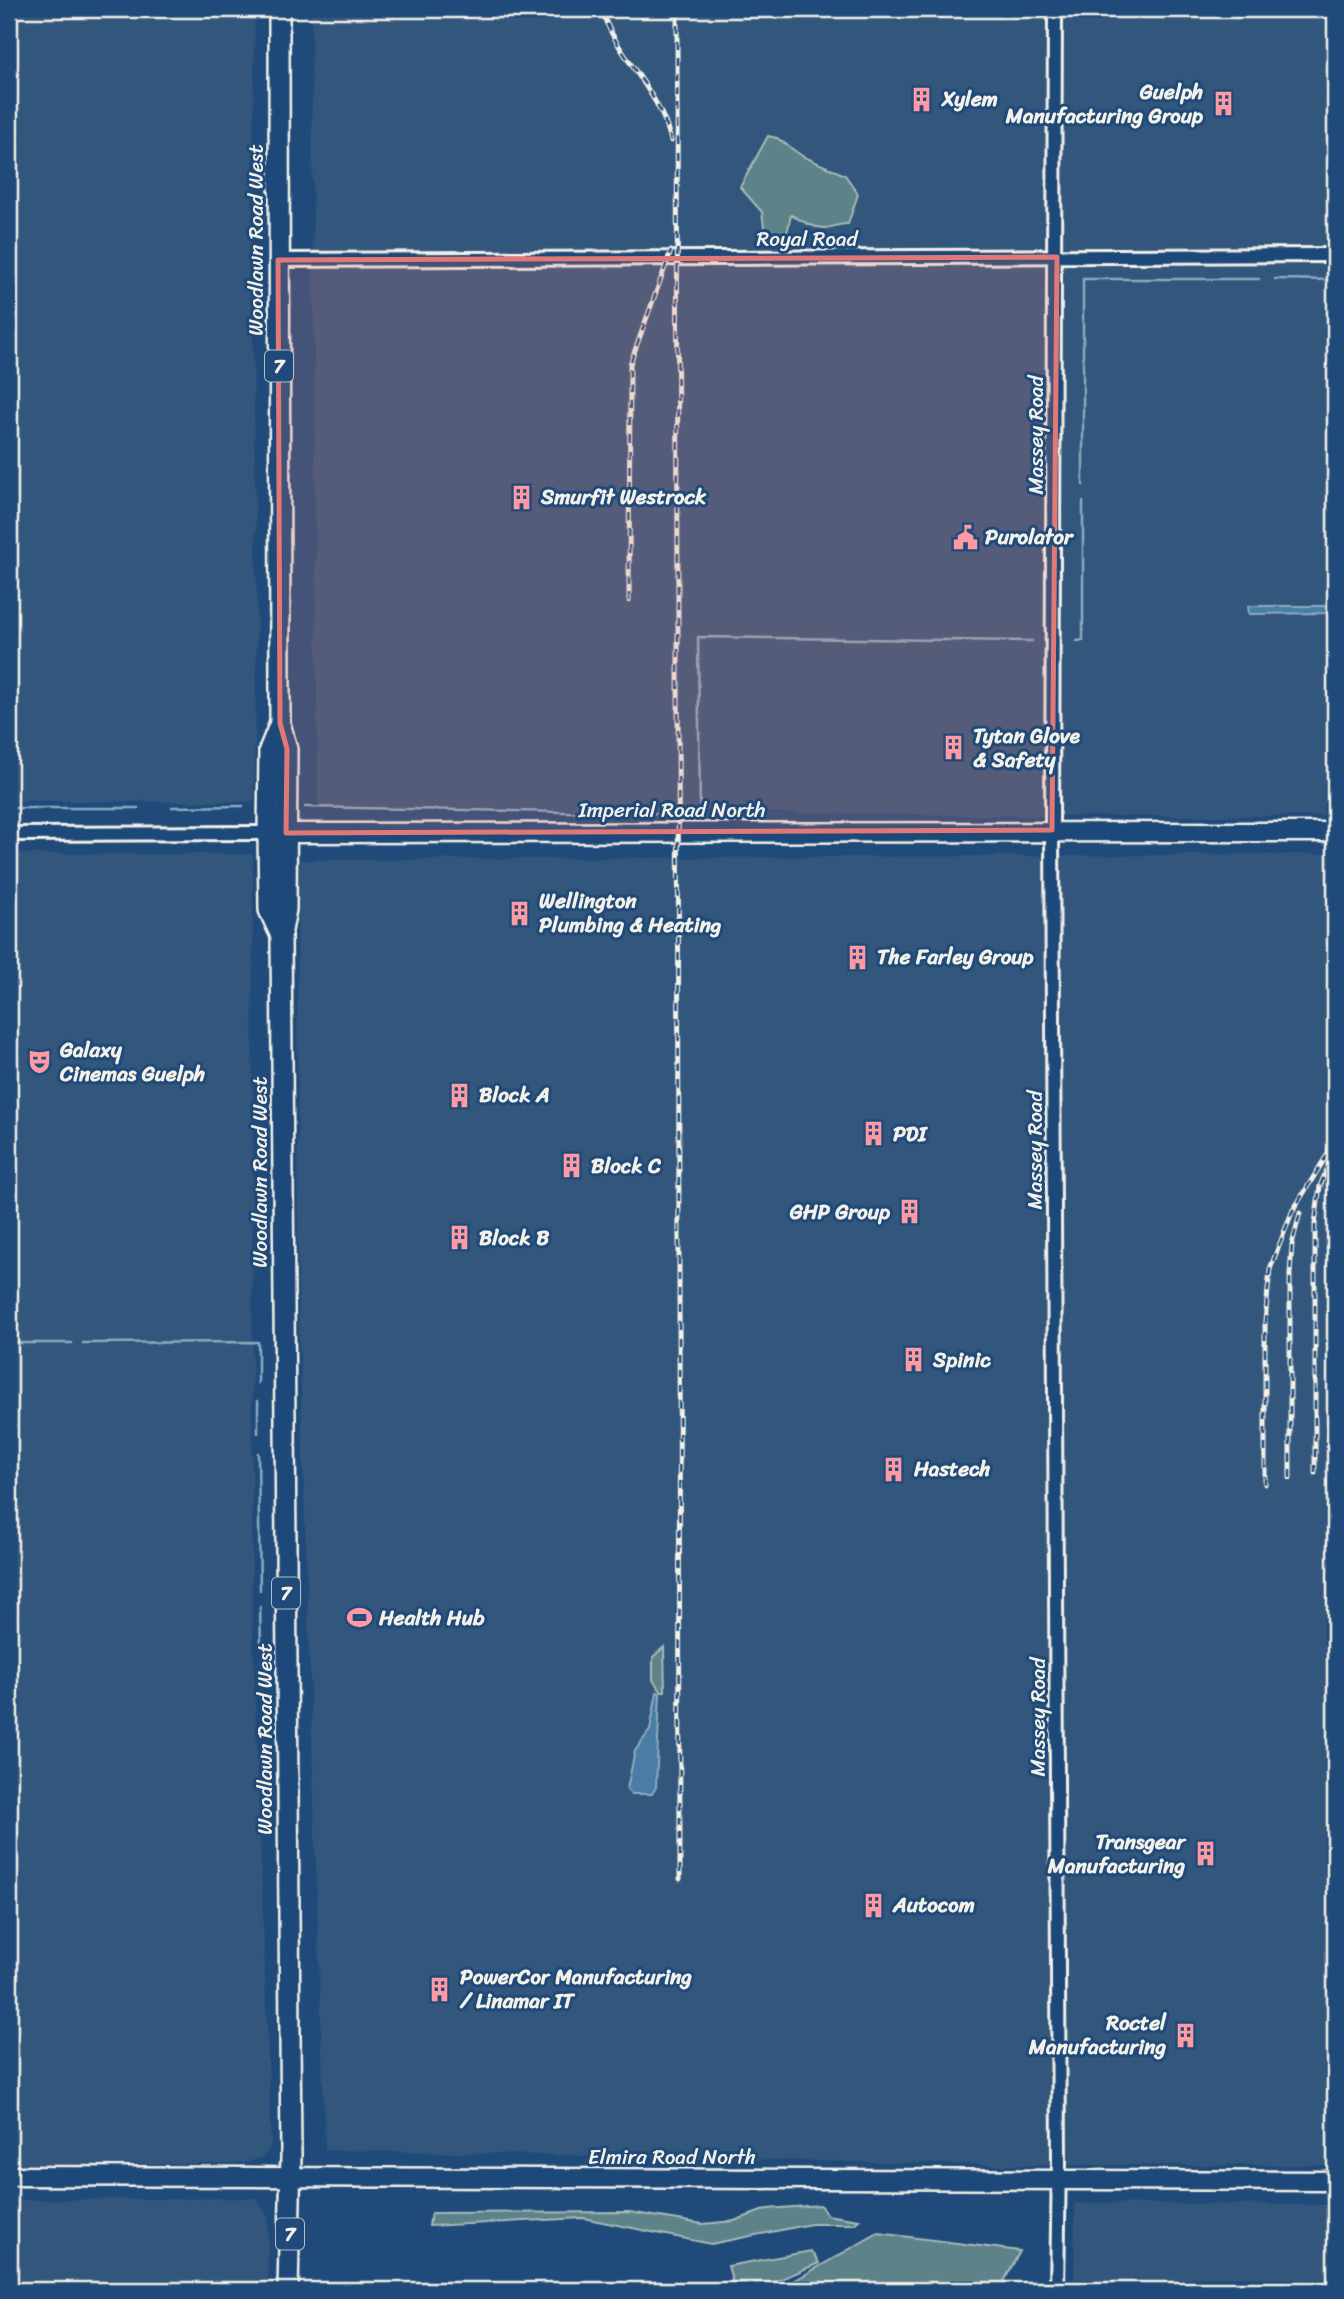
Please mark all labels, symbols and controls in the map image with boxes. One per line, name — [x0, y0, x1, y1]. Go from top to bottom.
place label: Guelph Manufacturing Group — [1005, 73, 1203, 135]
place label: Xylem — [940, 80, 998, 118]
building icon: Xylem — [908, 85, 936, 113]
building icon: Guelph Manufacturing Group — [1209, 90, 1237, 118]
street label: Woodlawn Road West — [237, 144, 275, 336]
street label: Royal Road — [756, 220, 859, 258]
road number: 7 — [265, 350, 293, 382]
street label: Massey Road — [1017, 374, 1055, 494]
place label: Smurfit Westrock — [540, 478, 707, 516]
building icon: Smurfit Westrock — [507, 483, 535, 511]
place label: Purolator — [985, 518, 1075, 556]
public building icon: Purolator — [951, 523, 979, 551]
place label: Tytan Glove & Safety — [973, 717, 1081, 779]
building icon: Tytan Glove & Safety — [939, 734, 967, 762]
street label: Imperial Road North — [577, 791, 766, 829]
place label: Wellington Plumbing & Heating — [539, 882, 722, 944]
building icon: Wellington Plumbing & Heating — [505, 899, 533, 927]
place label: The Farley Group — [877, 938, 1034, 976]
building icon: The Farley Group — [843, 943, 871, 971]
place label: Galaxy Cinemas Guelph — [59, 1031, 205, 1093]
theatre icon: Galaxy Cinemas Guelph — [26, 1048, 54, 1076]
street label: Woodlawn Road West — [241, 1076, 279, 1268]
place label: Block A — [479, 1076, 550, 1114]
building icon: Block A — [445, 1081, 473, 1109]
street label: Massey Road — [1016, 1089, 1054, 1209]
place label: PDI — [893, 1115, 928, 1153]
building icon: PDI — [859, 1120, 887, 1148]
place label: Block C — [591, 1147, 662, 1185]
building icon: Block C — [557, 1152, 585, 1180]
place label: GHP Group — [789, 1193, 891, 1231]
building icon: GHP Group — [896, 1198, 924, 1226]
place label: Block B — [479, 1219, 550, 1257]
building icon: Block B — [445, 1224, 473, 1252]
place label: Spinic — [932, 1341, 991, 1379]
building icon: Spinic — [899, 1346, 927, 1374]
place label: Hastech — [913, 1450, 991, 1488]
building icon: Hastech — [880, 1455, 908, 1483]
road number: 7 — [272, 1578, 300, 1609]
place label: Health Hub — [378, 1599, 485, 1637]
sports icon: Health Hub — [345, 1604, 373, 1632]
street label: Woodlawn Road West — [246, 1643, 284, 1835]
street label: Massey Road — [1019, 1656, 1057, 1776]
place label: Transgear Manufacturing — [1047, 1823, 1187, 1885]
building icon: Transgear Manufacturing — [1191, 1840, 1219, 1868]
place label: Autocom — [892, 1886, 975, 1924]
building icon: Autocom — [859, 1891, 887, 1919]
place label: PowerCor Manufacturing / Linamar IT — [459, 1958, 692, 2020]
building icon: PowerCor Manufacturing / Linamar IT — [426, 1975, 454, 2003]
place label: Roctel Manufacturing — [1028, 2004, 1167, 2066]
building icon: Roctel Manufacturing — [1172, 2021, 1200, 2049]
street label: Elmira Road North — [588, 2138, 756, 2176]
road number: 7 — [276, 2218, 304, 2250]

